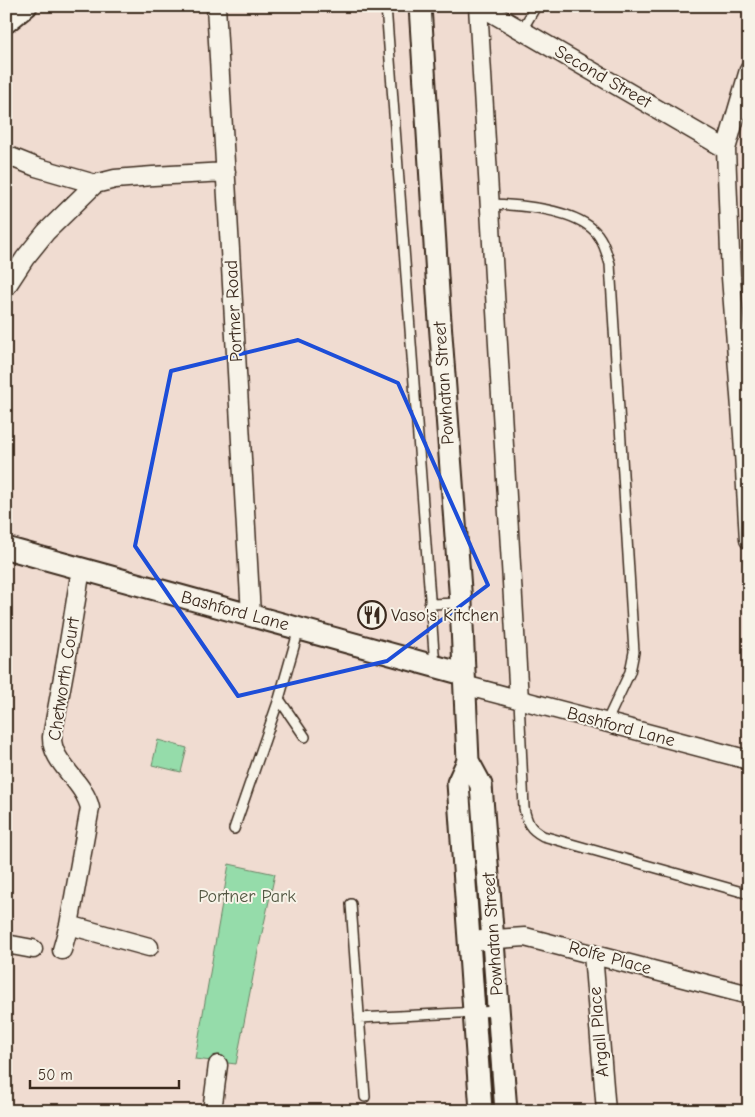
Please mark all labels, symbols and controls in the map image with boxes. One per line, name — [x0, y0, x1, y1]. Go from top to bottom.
street label: Second Street — [551, 41, 656, 113]
street label: Portner Road — [221, 259, 247, 363]
street label: Powhatan Street — [429, 320, 459, 445]
street label: Bashford Lane — [179, 587, 291, 635]
restaurant icon: Vaso's Kitchen — [357, 600, 387, 630]
place label: Vaso's Kitchen — [391, 605, 499, 626]
street label: Chetworth Court — [44, 615, 84, 742]
street label: Bashford Lane — [565, 703, 677, 751]
street label: Powhatan Street — [478, 871, 508, 996]
park label: Portner Park — [198, 886, 296, 907]
street label: Rolfe Place — [566, 937, 654, 979]
street label: Argall Place — [585, 986, 613, 1078]
scale bar — [30, 1057, 179, 1089]
text: 50 m — [38, 1066, 73, 1084]

